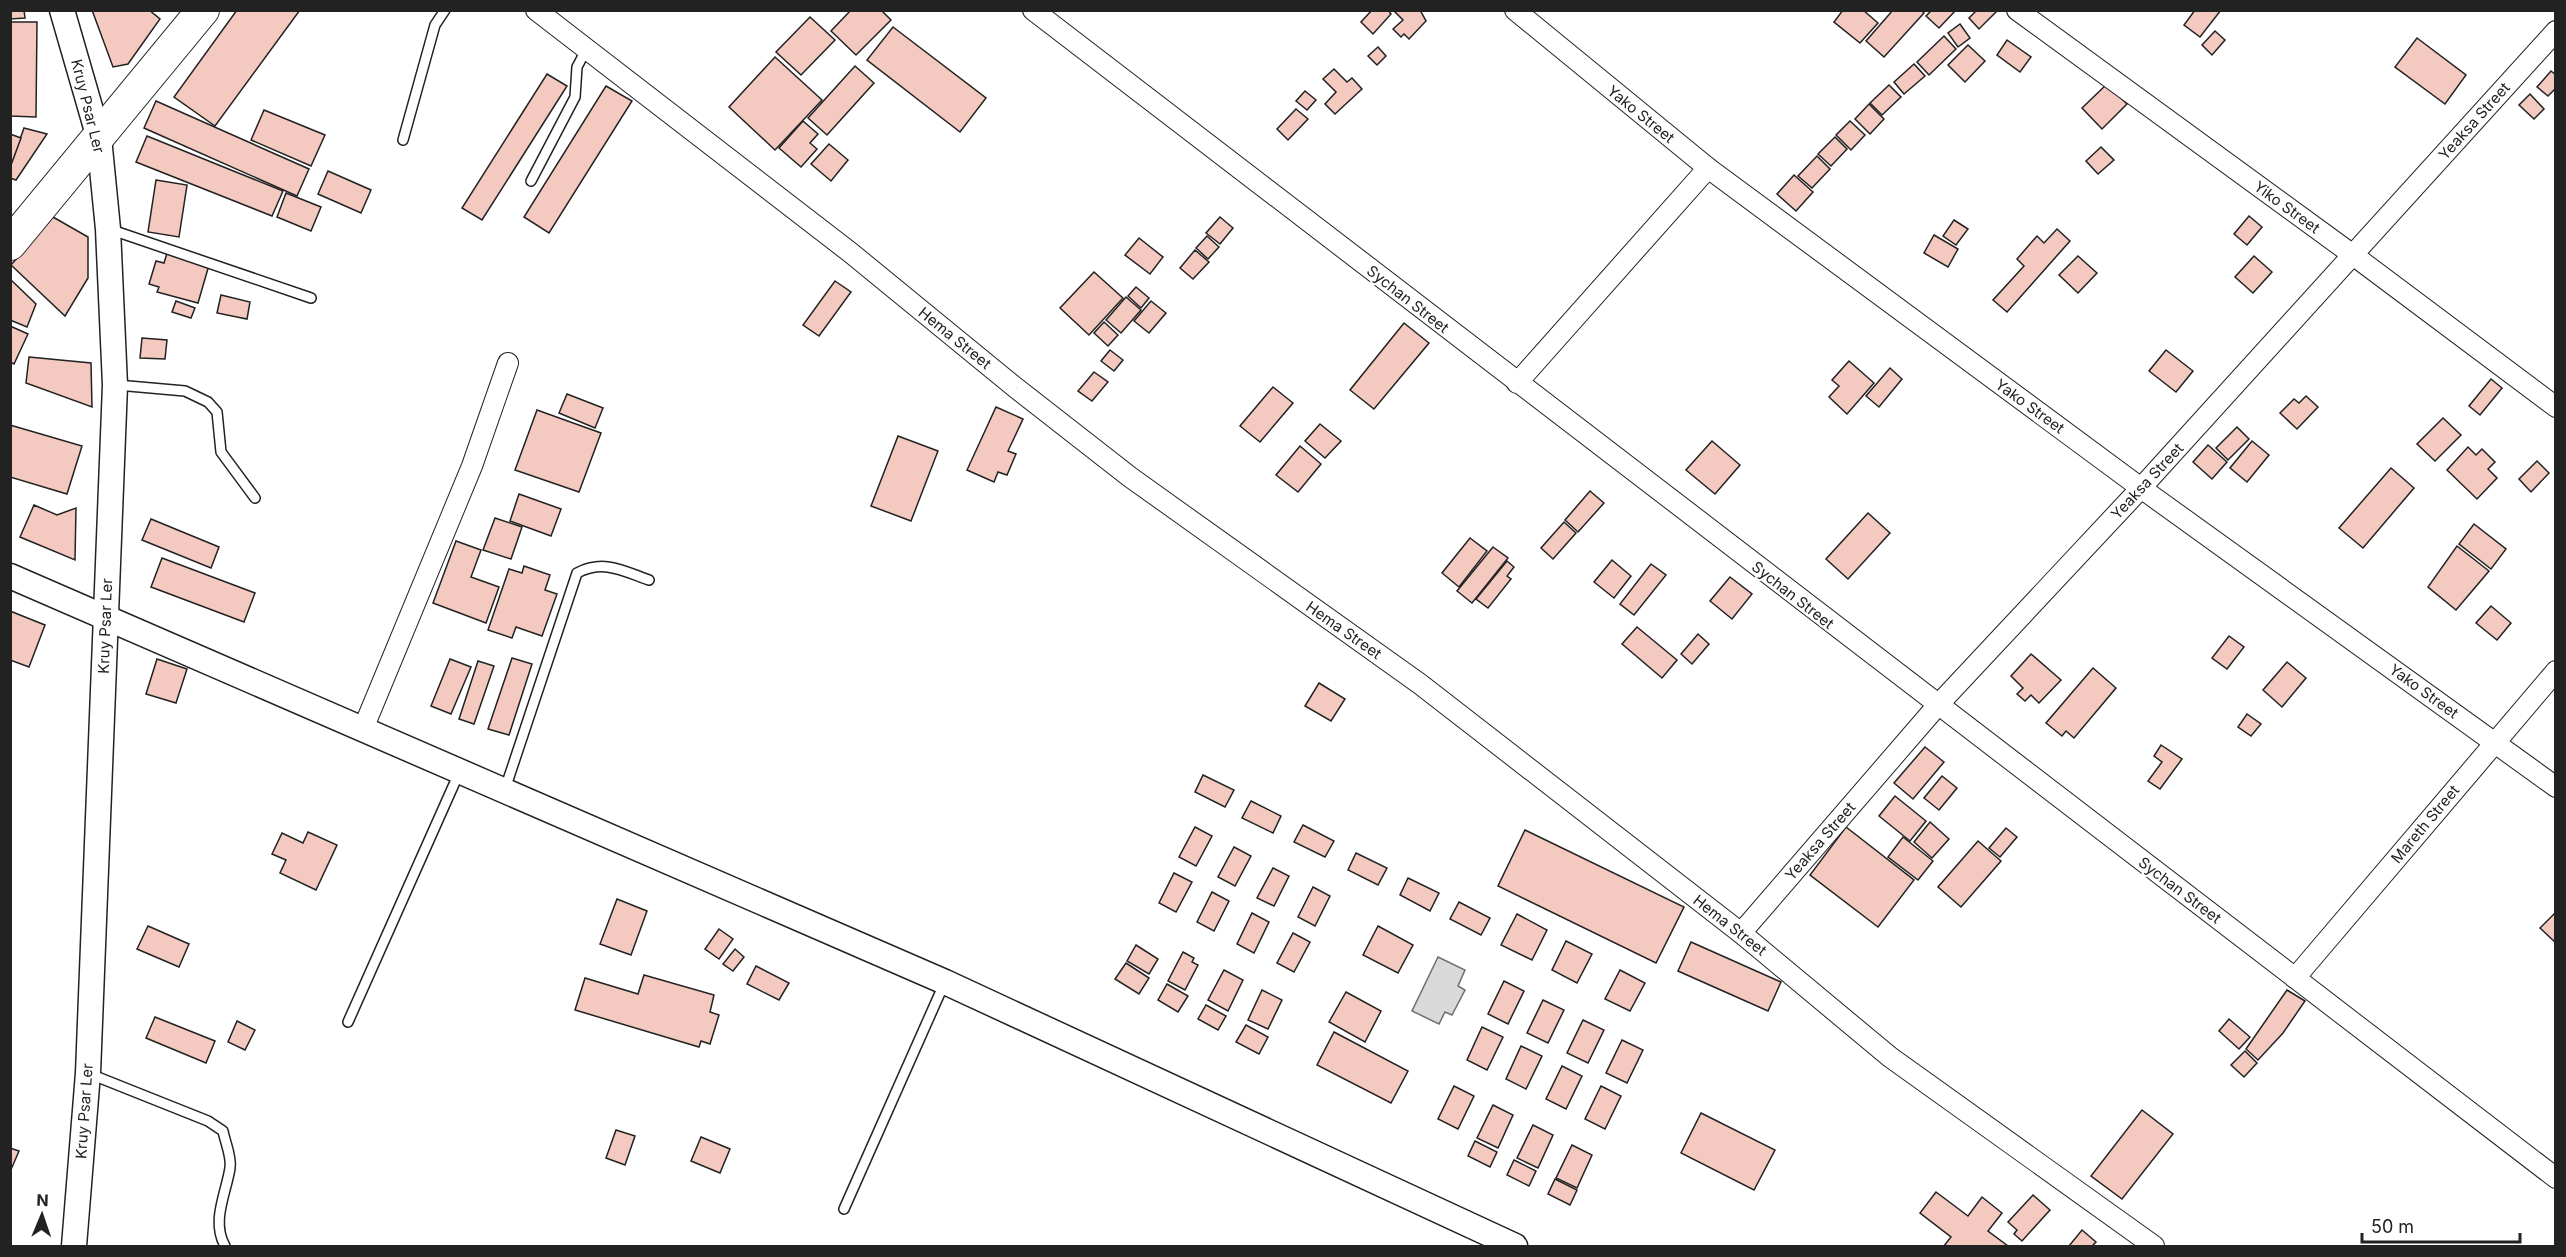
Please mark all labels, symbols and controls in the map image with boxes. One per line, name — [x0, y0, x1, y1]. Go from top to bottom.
street label: Kruy Psar Ler — [67, 57, 109, 155]
street label: Yeaksa Street — [2434, 78, 2514, 164]
street label: Yako Street — [1604, 81, 1679, 147]
street label: Yiko Street — [2250, 177, 2324, 237]
street label: Sychan Street — [1363, 261, 1453, 337]
street label: Hema Street — [915, 303, 995, 373]
street label: Yako Street — [1992, 375, 2068, 438]
street label: Yeaksa Street — [2107, 439, 2187, 523]
street label: Sychan Street — [1748, 557, 1838, 633]
street label: Kruy Psar Ler — [94, 577, 116, 674]
street label: Hema Street — [1303, 597, 1386, 663]
street label: Yako Street — [2386, 660, 2462, 723]
street label: Mareth Street — [2387, 781, 2463, 867]
street label: Yeaksa Street — [1781, 798, 1859, 884]
street label: Sychan Street — [2135, 853, 2225, 927]
street label: Hema Street — [1689, 890, 1771, 960]
street label: Kruy Psar Ler — [71, 1062, 97, 1159]
north arrow — [12, 1185, 72, 1245]
text: N — [36, 1190, 49, 1210]
scale bar — [2362, 1206, 2520, 1244]
text: 50 m — [2371, 1216, 2414, 1237]

